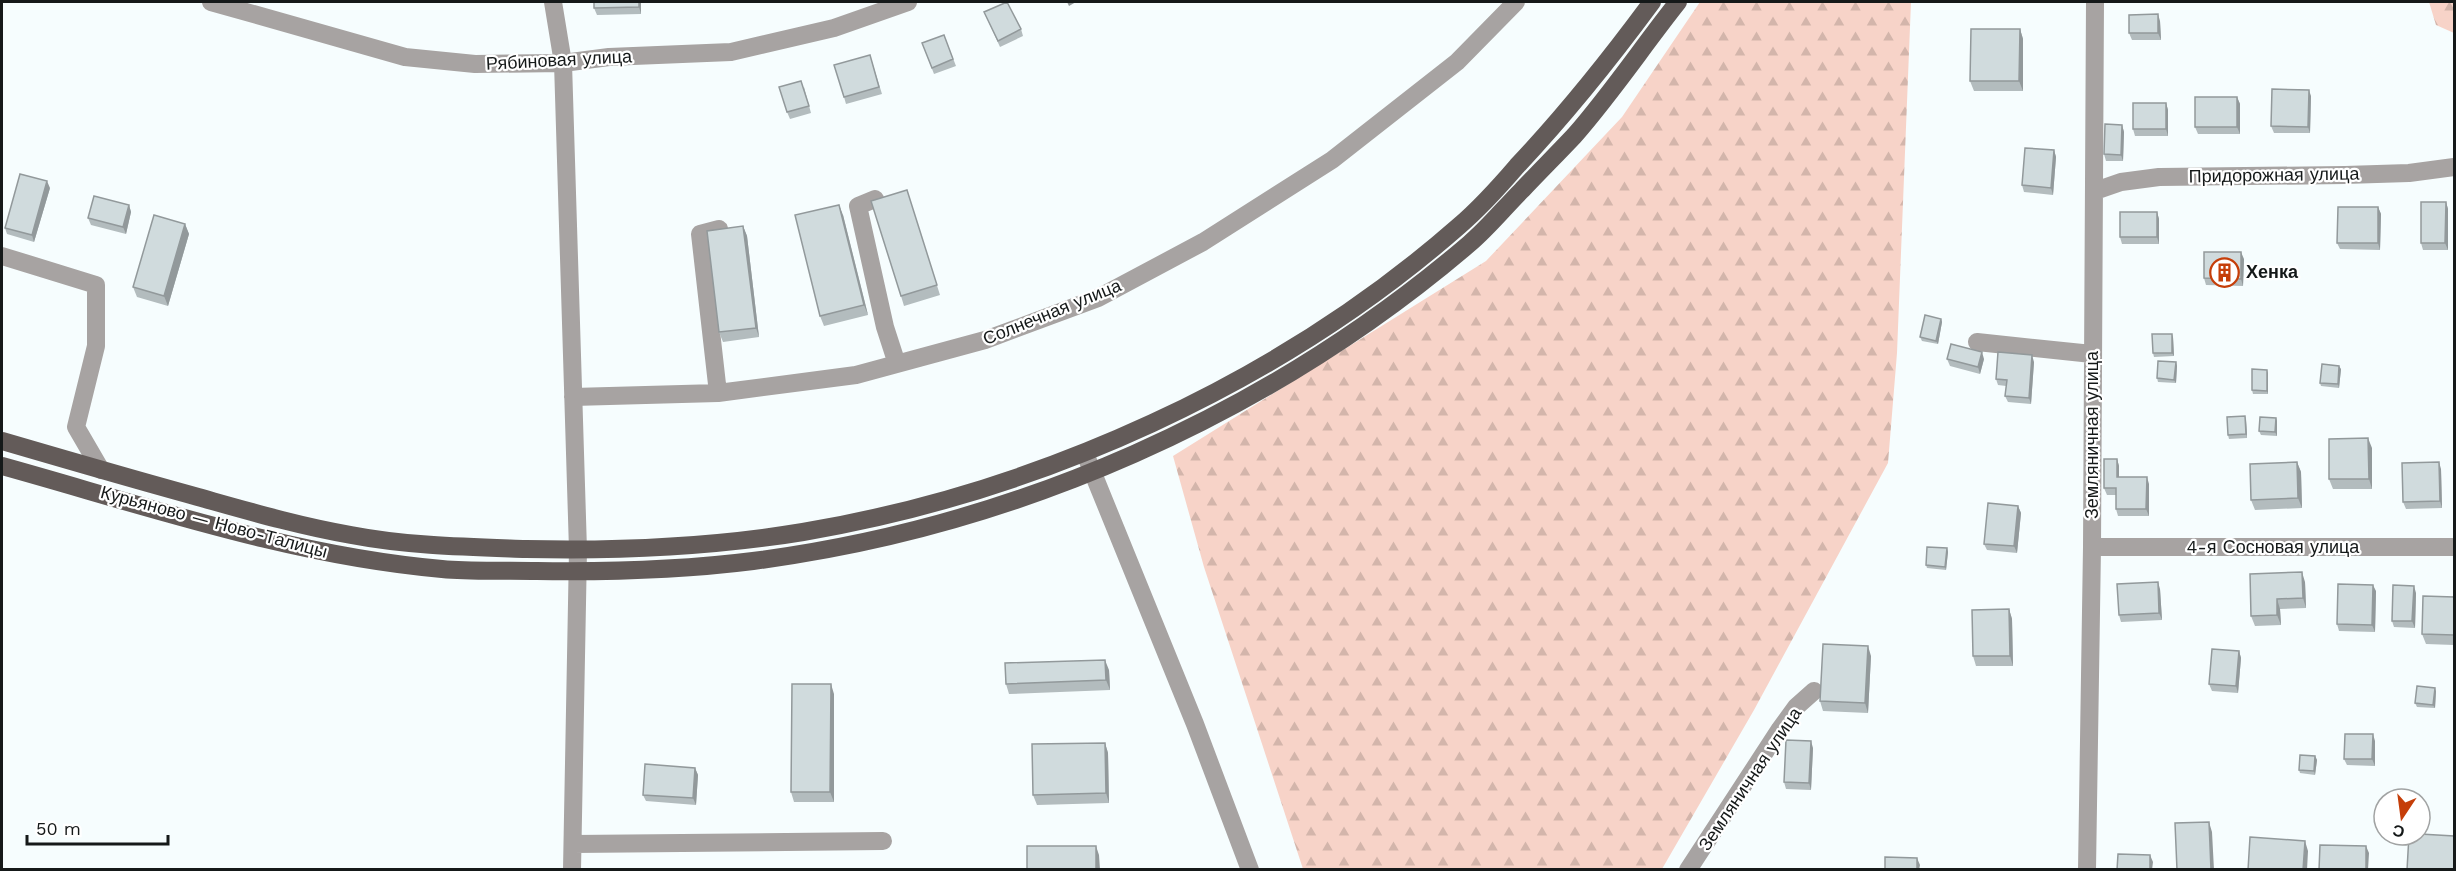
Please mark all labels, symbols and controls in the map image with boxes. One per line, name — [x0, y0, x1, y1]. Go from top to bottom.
street label: Рябиновая улица — [485, 45, 634, 74]
street label: Придорожная улица — [2188, 162, 2360, 186]
building icon: Хенка — [2209, 256, 2241, 288]
place label: Хенка — [2246, 261, 2299, 282]
street label: Солнечная улица — [980, 274, 1125, 349]
street label: Земляничная улица — [2081, 350, 2102, 519]
street label: Курьяново — Ново-Талицы — [98, 481, 330, 562]
street label: 4-я Сосновая улица — [2187, 536, 2360, 557]
street label: Земляничная улица — [1694, 702, 1806, 854]
north arrow — [2372, 787, 2432, 847]
scale bar — [27, 808, 168, 846]
text: 50 m — [36, 818, 81, 839]
text: С — [2391, 820, 2407, 842]

